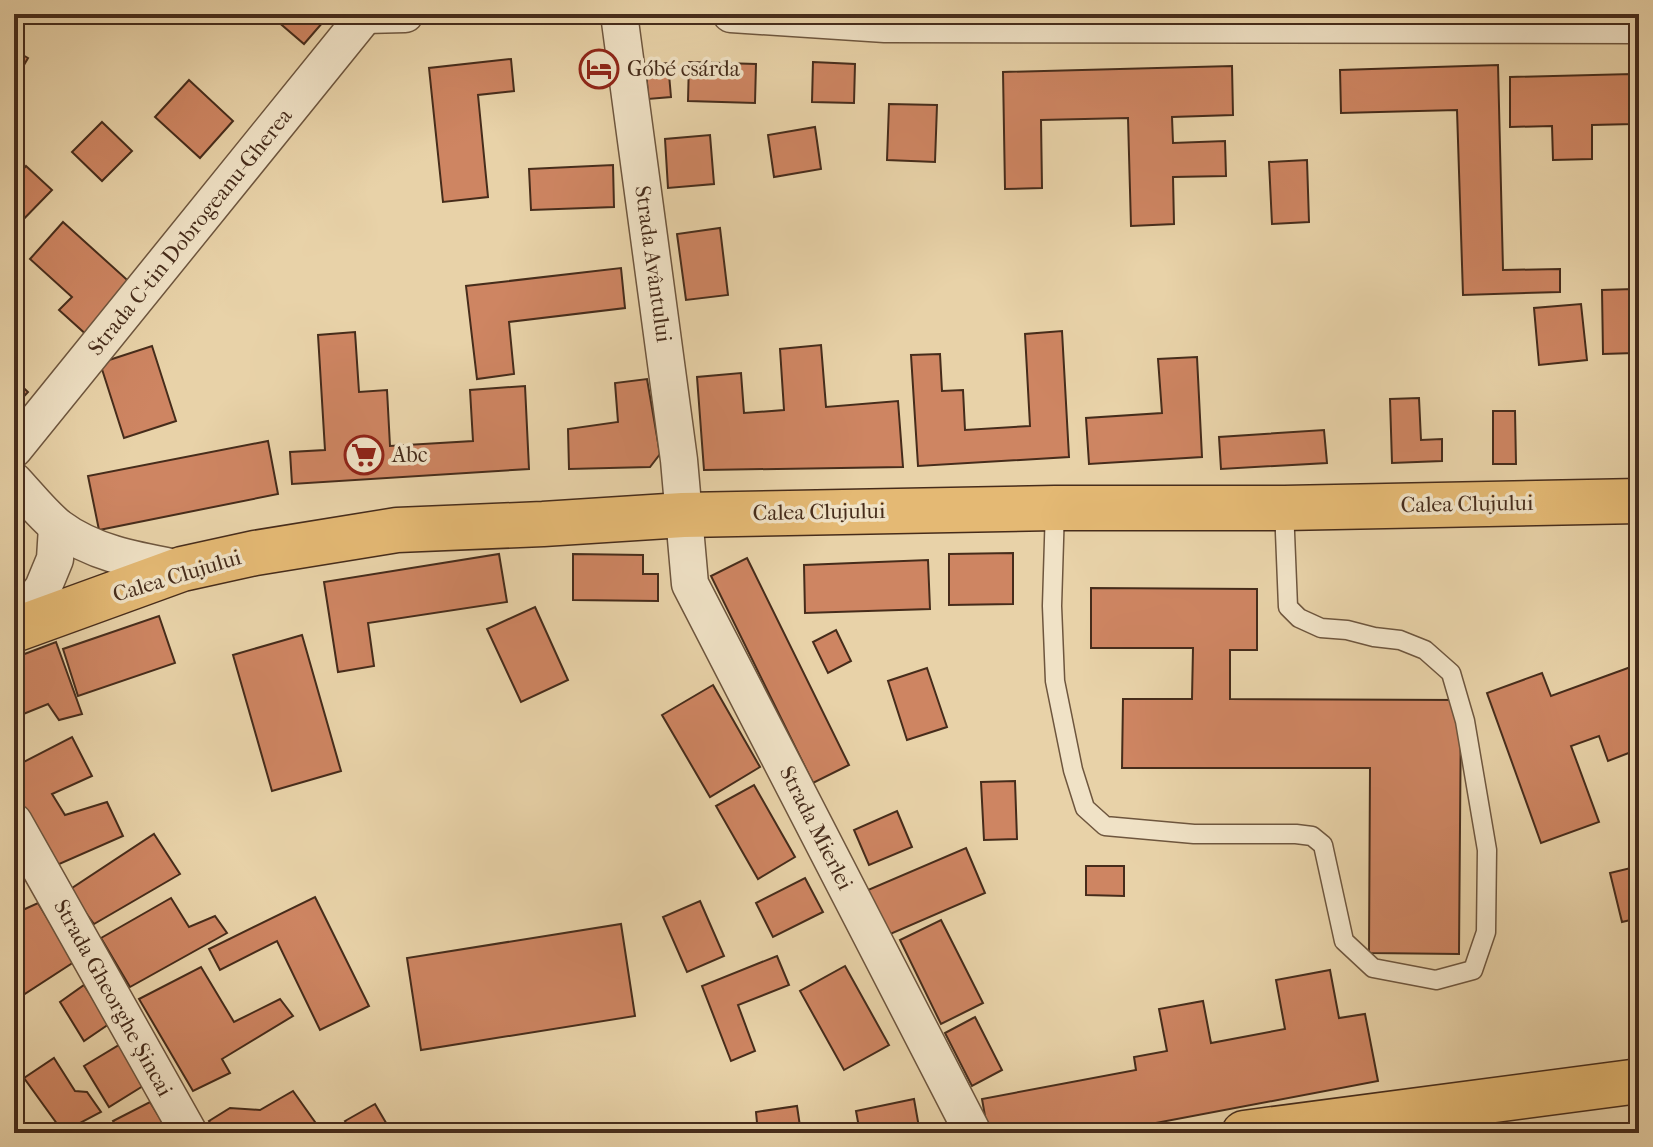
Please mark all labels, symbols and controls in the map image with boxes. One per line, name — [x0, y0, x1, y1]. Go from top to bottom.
hotel icon: Góbé csárda — [578, 48, 620, 90]
place label: Góbé csárda — [627, 56, 741, 82]
street label: Strada C-tin Dobrogeanu-Gherea — [82, 103, 298, 361]
street label: Strada Avântului — [629, 184, 677, 345]
supermarket icon: Abc — [343, 434, 385, 476]
place label: Abc — [391, 442, 428, 468]
street label: Calea Clujului — [1400, 490, 1534, 518]
street label: Calea Clujului — [752, 498, 886, 526]
street label: Calea Clujului — [110, 544, 245, 608]
street label: Strada Mierlei — [774, 762, 859, 895]
street label: Strada Gheorghe Șincai — [48, 895, 178, 1101]

